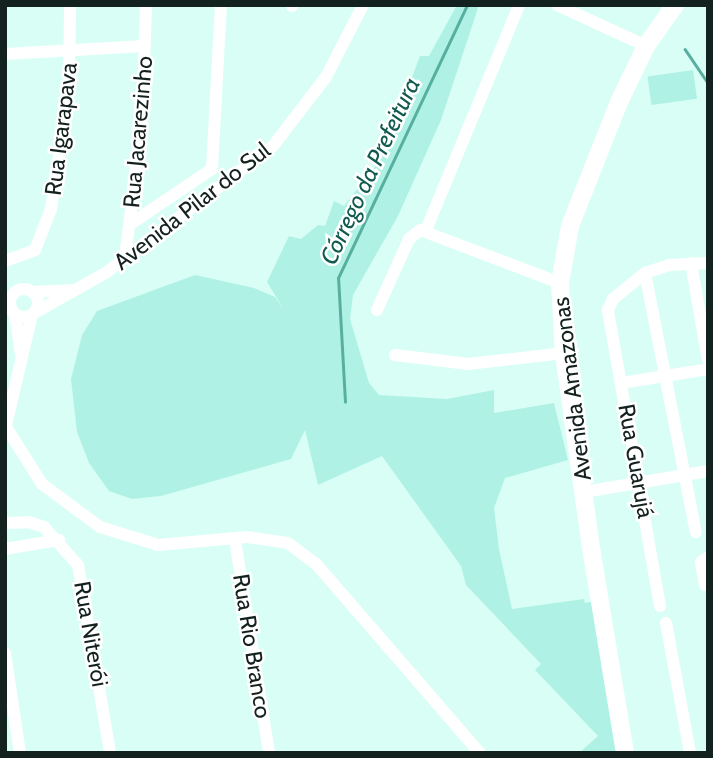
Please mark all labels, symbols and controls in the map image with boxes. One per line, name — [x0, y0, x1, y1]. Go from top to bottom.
street label: Rua Jacarezinho — [118, 55, 158, 209]
street label: Rua Igarapava — [39, 61, 83, 197]
water label: Córrego da Prefeitura — [314, 73, 426, 269]
street label: Avenida Pilar do Sul — [108, 136, 276, 276]
street label: Avenida Amazonas — [547, 296, 597, 482]
street label: Rua Guarujá — [612, 402, 660, 520]
street label: Rua Rio Branco — [227, 572, 277, 720]
street label: Rua Niterói — [68, 579, 114, 689]

